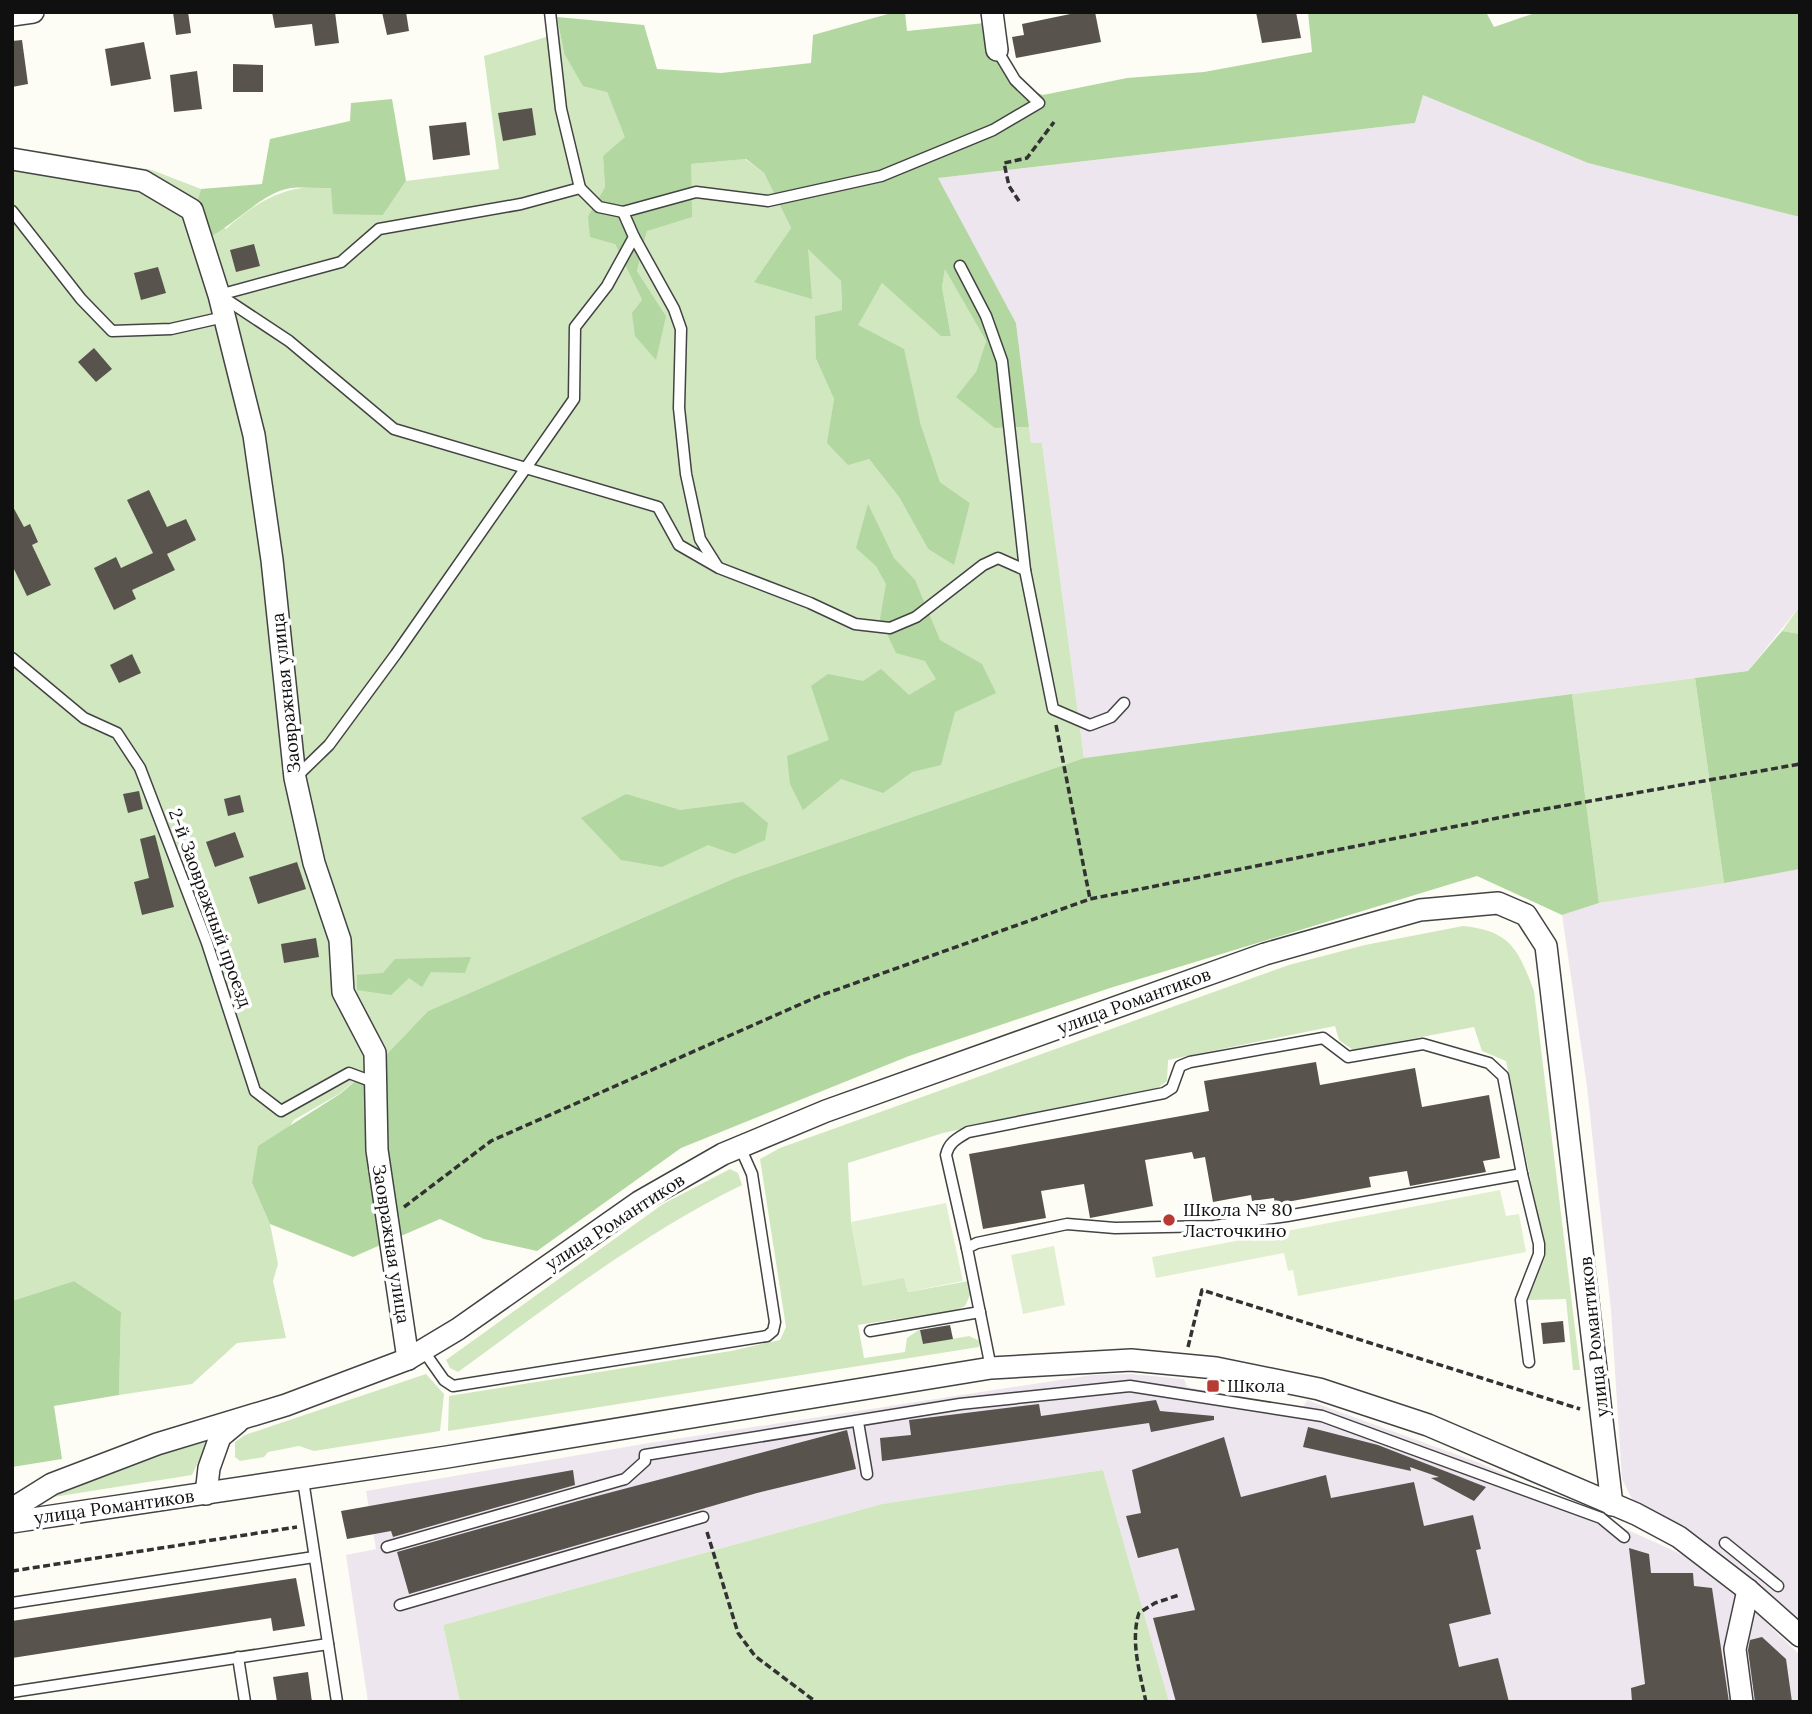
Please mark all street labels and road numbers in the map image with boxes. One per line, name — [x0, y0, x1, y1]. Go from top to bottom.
street label: Заовражная улица — [266, 612, 305, 774]
street label: 2-й Заовражный проезд — [164, 805, 257, 1011]
street label: улица Романтиков — [1054, 962, 1214, 1039]
street label: Заовражная улица — [368, 1163, 415, 1325]
street label: улица Романтиков — [541, 1168, 689, 1275]
street label: улица Романтиков — [1574, 1256, 1613, 1418]
street label: улица Романтиков — [32, 1484, 195, 1529]

